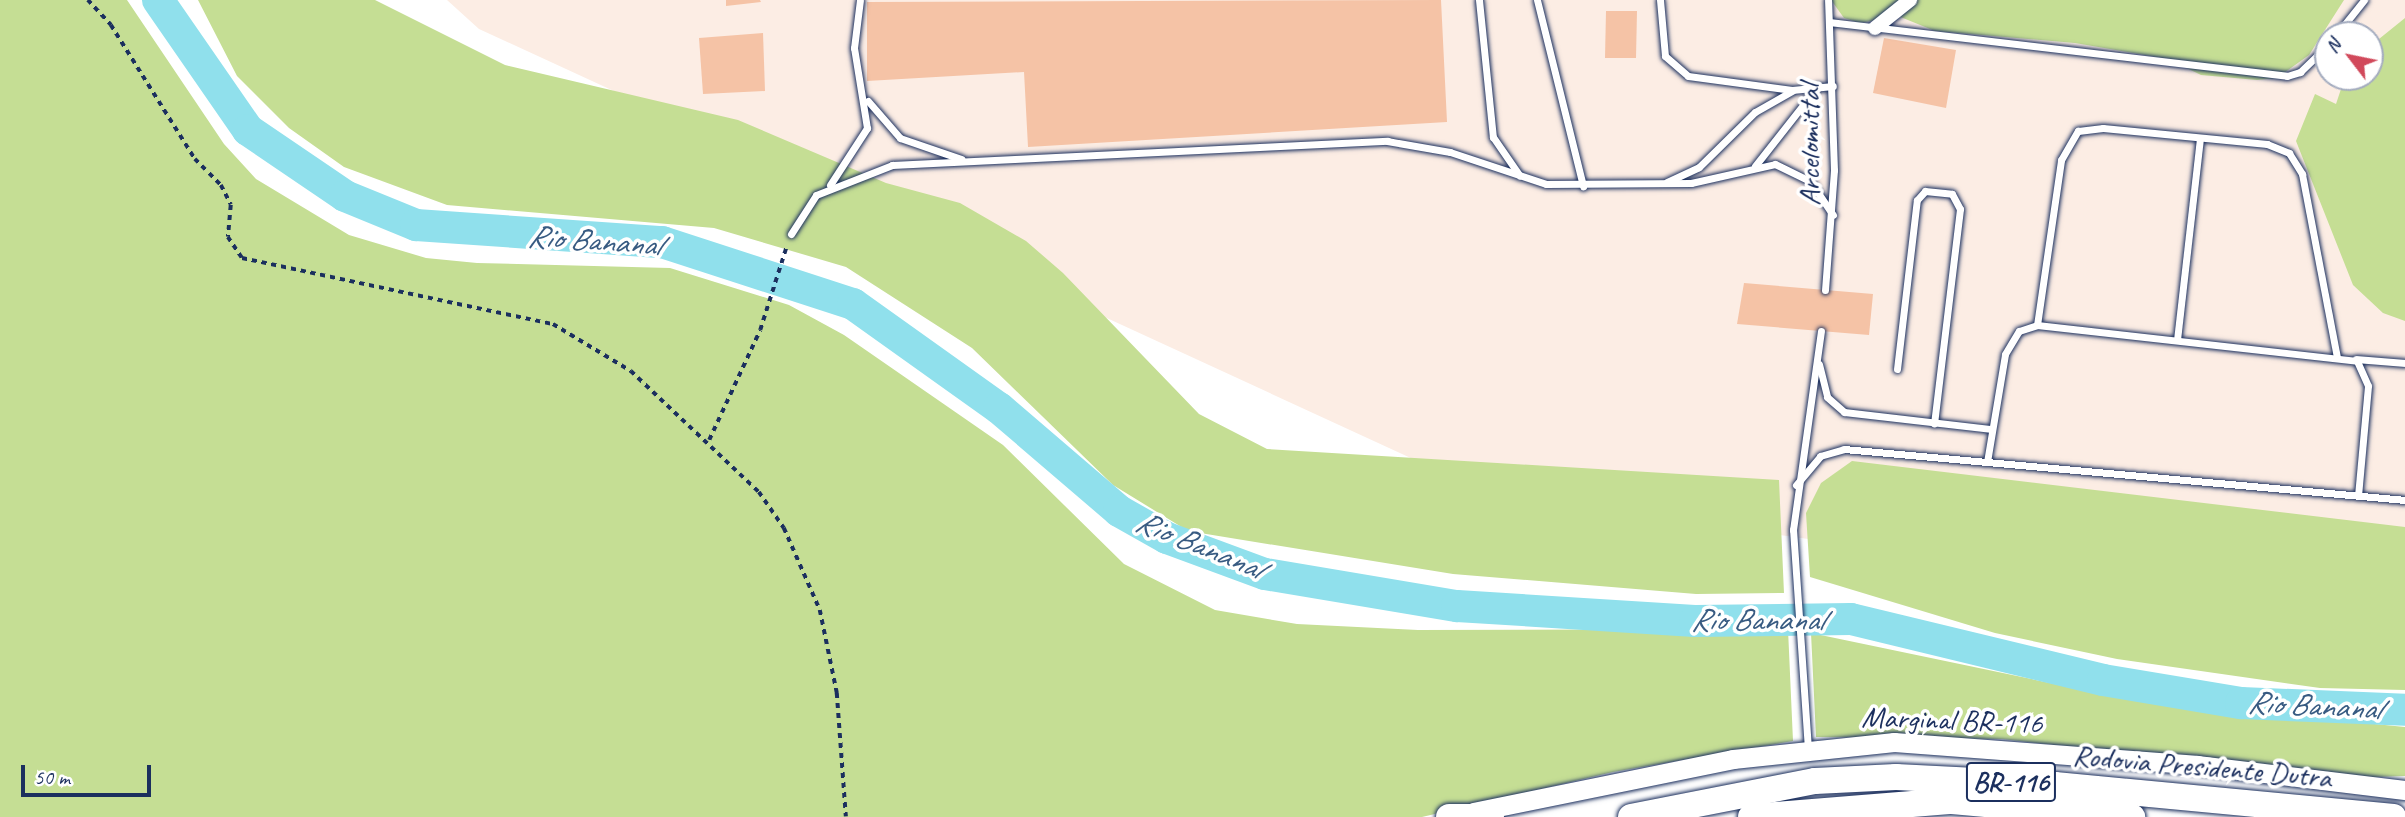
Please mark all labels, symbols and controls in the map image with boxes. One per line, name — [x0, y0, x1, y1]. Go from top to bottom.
north arrow — [2314, 21, 2384, 91]
text: N — [2320, 35, 2346, 57]
street label: Arcelomittal — [1791, 84, 1827, 206]
water label: Rio Bananal — [526, 217, 662, 265]
water label: Rio Bananal — [1130, 502, 1268, 588]
water label: Rio Bananal — [1691, 601, 1823, 639]
water label: Rio Bananal — [2247, 683, 2381, 729]
street label: Marginal BR-116 — [1861, 699, 2043, 741]
street label: Rodovia Presidente Dutra — [2072, 737, 2332, 795]
scale bar — [24, 750, 154, 794]
road number: BR-116 — [1966, 758, 2056, 806]
text: 50 m — [34, 764, 70, 790]

